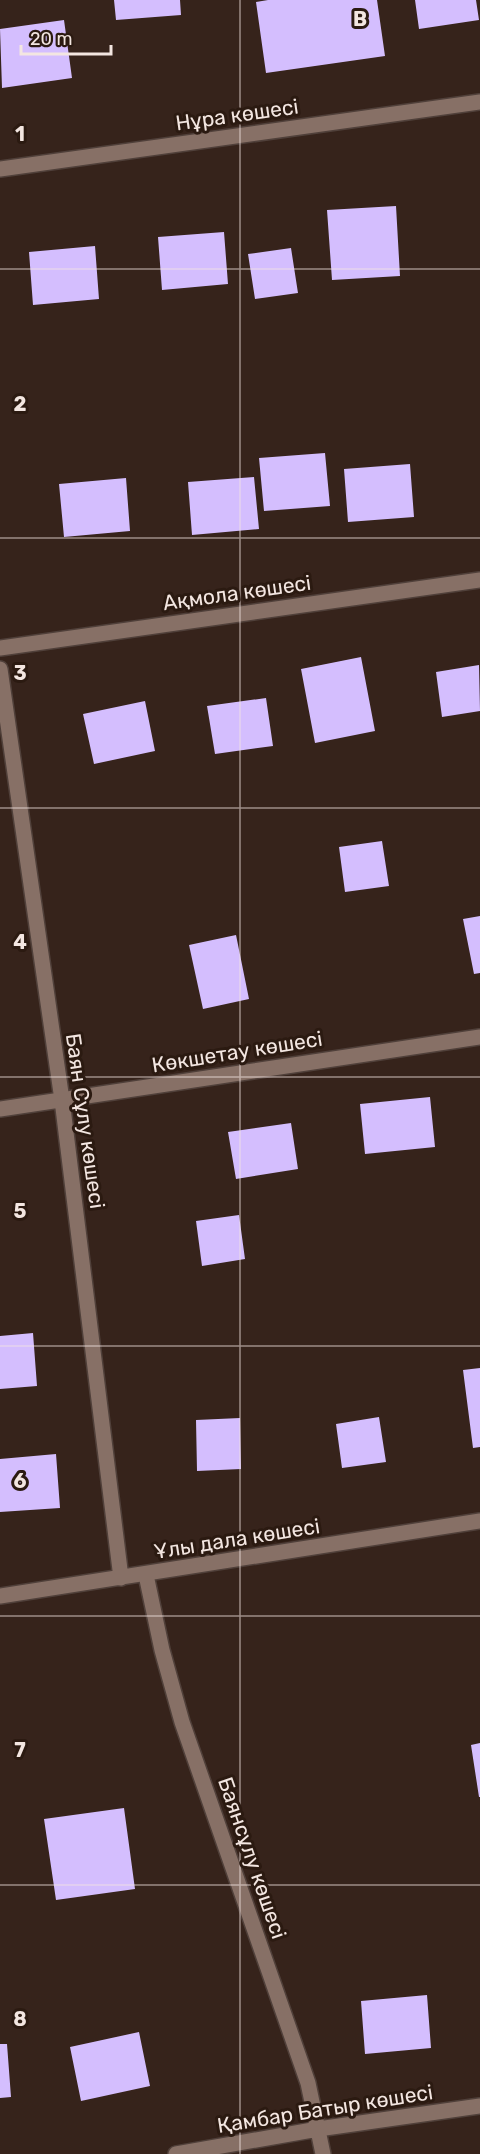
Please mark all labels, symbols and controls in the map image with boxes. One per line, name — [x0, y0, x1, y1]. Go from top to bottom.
text: B — [353, 7, 367, 31]
scale bar — [21, 18, 111, 56]
text: 20 m — [30, 28, 72, 50]
street label: Нұра көшесі — [174, 94, 300, 135]
text: 1 — [15, 122, 25, 146]
text: 2 — [14, 392, 27, 416]
street label: Ақмола көшесі — [161, 570, 313, 615]
text: 3 — [13, 661, 27, 685]
text: 4 — [13, 930, 27, 954]
street label: Көкшетау көшесі — [150, 1026, 324, 1077]
street label: Баян Сұлу көшесі — [61, 1032, 110, 1210]
text: 5 — [14, 1199, 27, 1223]
text: 6 — [13, 1469, 27, 1493]
street label: Ұлы дала көшесі — [152, 1513, 321, 1564]
text: 7 — [14, 1738, 26, 1762]
street label: Баянсұлу көшесі — [213, 1774, 292, 1942]
text: 8 — [13, 2007, 27, 2031]
street label: Қамбар Батыр көшесі — [215, 2079, 435, 2138]

